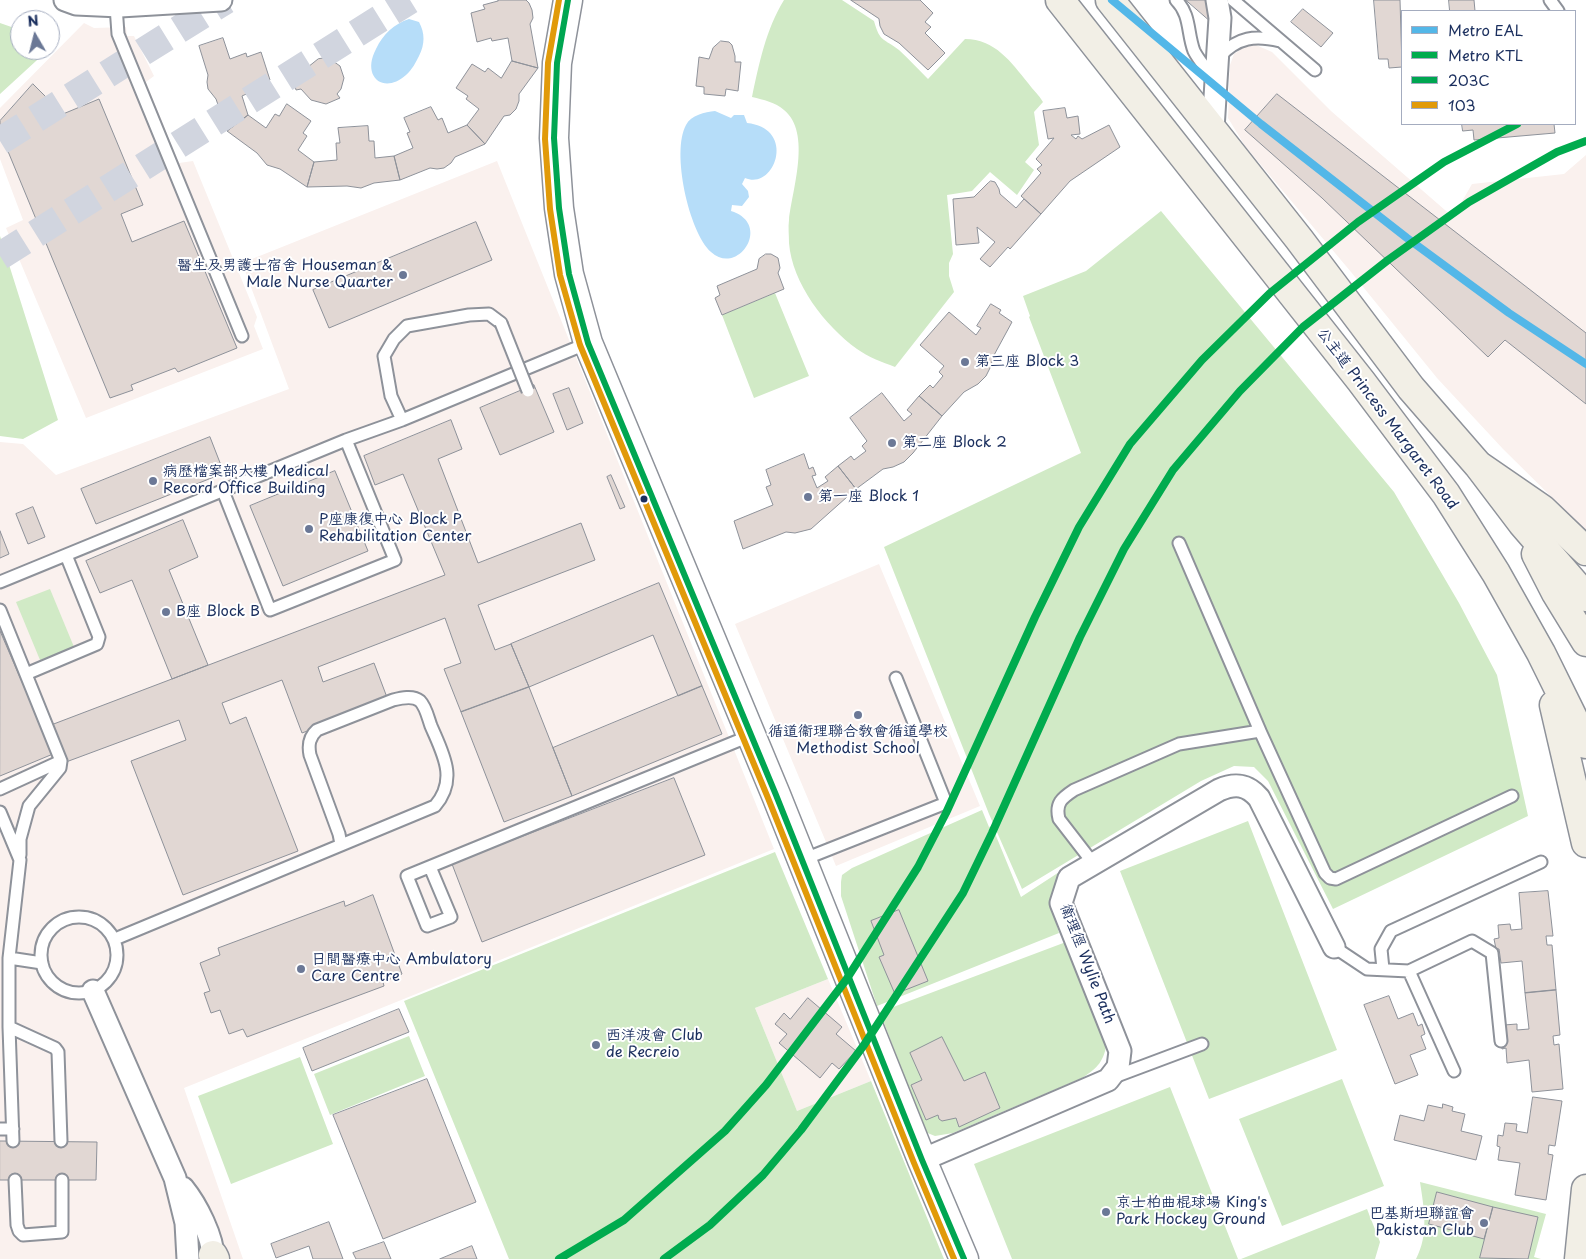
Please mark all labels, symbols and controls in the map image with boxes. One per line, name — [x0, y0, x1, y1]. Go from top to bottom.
text: N — [26, 9, 40, 32]
north arrow — [10, 10, 60, 60]
legend — [1401, 10, 1576, 125]
text: Metro EAL — [1448, 18, 1523, 41]
text: Metro KTL — [1448, 43, 1523, 66]
text: 203C — [1448, 68, 1490, 91]
text: 103 — [1448, 93, 1476, 116]
place label: 醫生及男護士宿舍 Houseman & Male Nurse Quarter — [177, 257, 393, 292]
marker: 醫生及男護士宿舍 Houseman & Male Nurse Quarter — [397, 269, 409, 281]
street label: 公主道 Princess Margaret Road — [1313, 325, 1461, 513]
place label: 第三座 Block 3 — [975, 353, 1079, 371]
marker: 第三座 Block 3 — [959, 356, 971, 368]
place label: 第二座 Block 2 — [902, 434, 1007, 452]
marker: 第二座 Block 2 — [886, 437, 898, 449]
place label: 病歷檔案部大樓 Medical Record Office Building — [163, 463, 329, 498]
marker: 病歷檔案部大樓 Medical Record Office Building — [147, 475, 159, 487]
place label: 第一座 Block 1 — [818, 488, 919, 506]
marker: 第一座 Block 1 — [802, 491, 814, 503]
unlabelled marker — [639, 494, 649, 504]
place label: P座康復中心 Block P Rehabilitation Center — [319, 511, 471, 546]
marker: P座康復中心 Block P Rehabilitation Center — [303, 523, 315, 535]
place label: B座 Block B — [176, 603, 260, 621]
marker: B座 Block B — [160, 606, 172, 618]
marker: 循道衞理聯合教會循道學校 Methodist School — [852, 709, 864, 721]
place label: 循道衞理聯合教會循道學校 Methodist School — [768, 723, 948, 758]
street label: 衛理徑 Wylie Path — [1056, 902, 1118, 1026]
place label: 日間醫療中心 Ambulatory Care Centre — [311, 951, 492, 986]
marker: 日間醫療中心 Ambulatory Care Centre — [295, 963, 307, 975]
place label: 西洋波會 Club de Recreio — [606, 1027, 703, 1062]
marker: 西洋波會 Club de Recreio — [590, 1039, 602, 1051]
place label: 京士柏曲棍球場 King's Park Hockey Ground — [1116, 1194, 1267, 1229]
place label: 巴基斯坦聯誼會 Pakistan Club — [1369, 1205, 1474, 1240]
marker: 京士柏曲棍球場 King's Park Hockey Ground — [1100, 1206, 1112, 1218]
marker: 巴基斯坦聯誼會 Pakistan Club — [1478, 1217, 1490, 1229]

